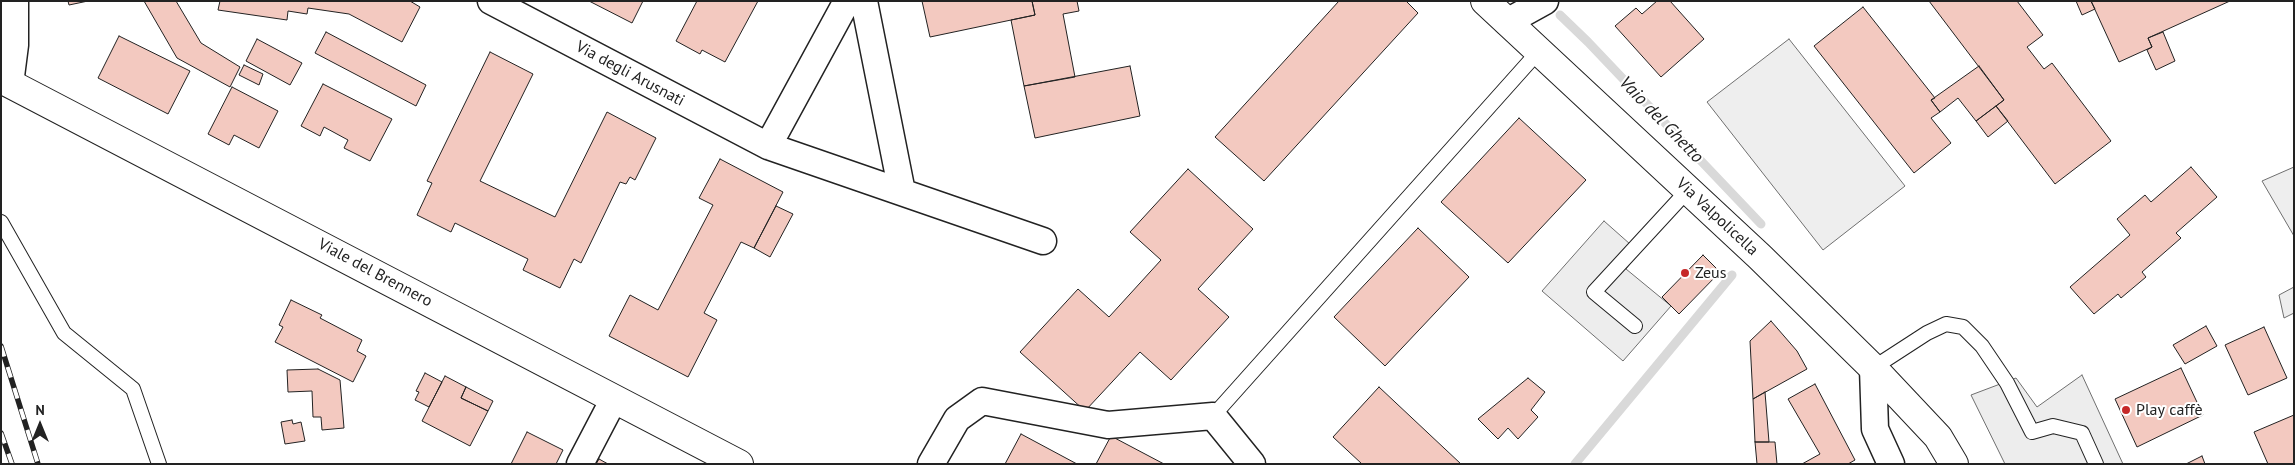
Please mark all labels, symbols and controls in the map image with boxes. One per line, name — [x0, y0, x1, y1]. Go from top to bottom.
street label: Via degli Arusnati — [572, 37, 688, 111]
water label: Vaio del Ghetto — [1614, 72, 1708, 168]
street label: Via Valpolicella — [1672, 174, 1762, 260]
street label: Viale del Brennero — [315, 235, 435, 311]
place label: Zeus — [1695, 263, 1726, 283]
marker: Zeus — [1679, 267, 1691, 279]
north arrow — [15, 400, 65, 450]
place label: Play caffè — [2136, 400, 2203, 420]
text: N — [35, 401, 45, 419]
marker: Play caffè — [2120, 404, 2132, 416]

